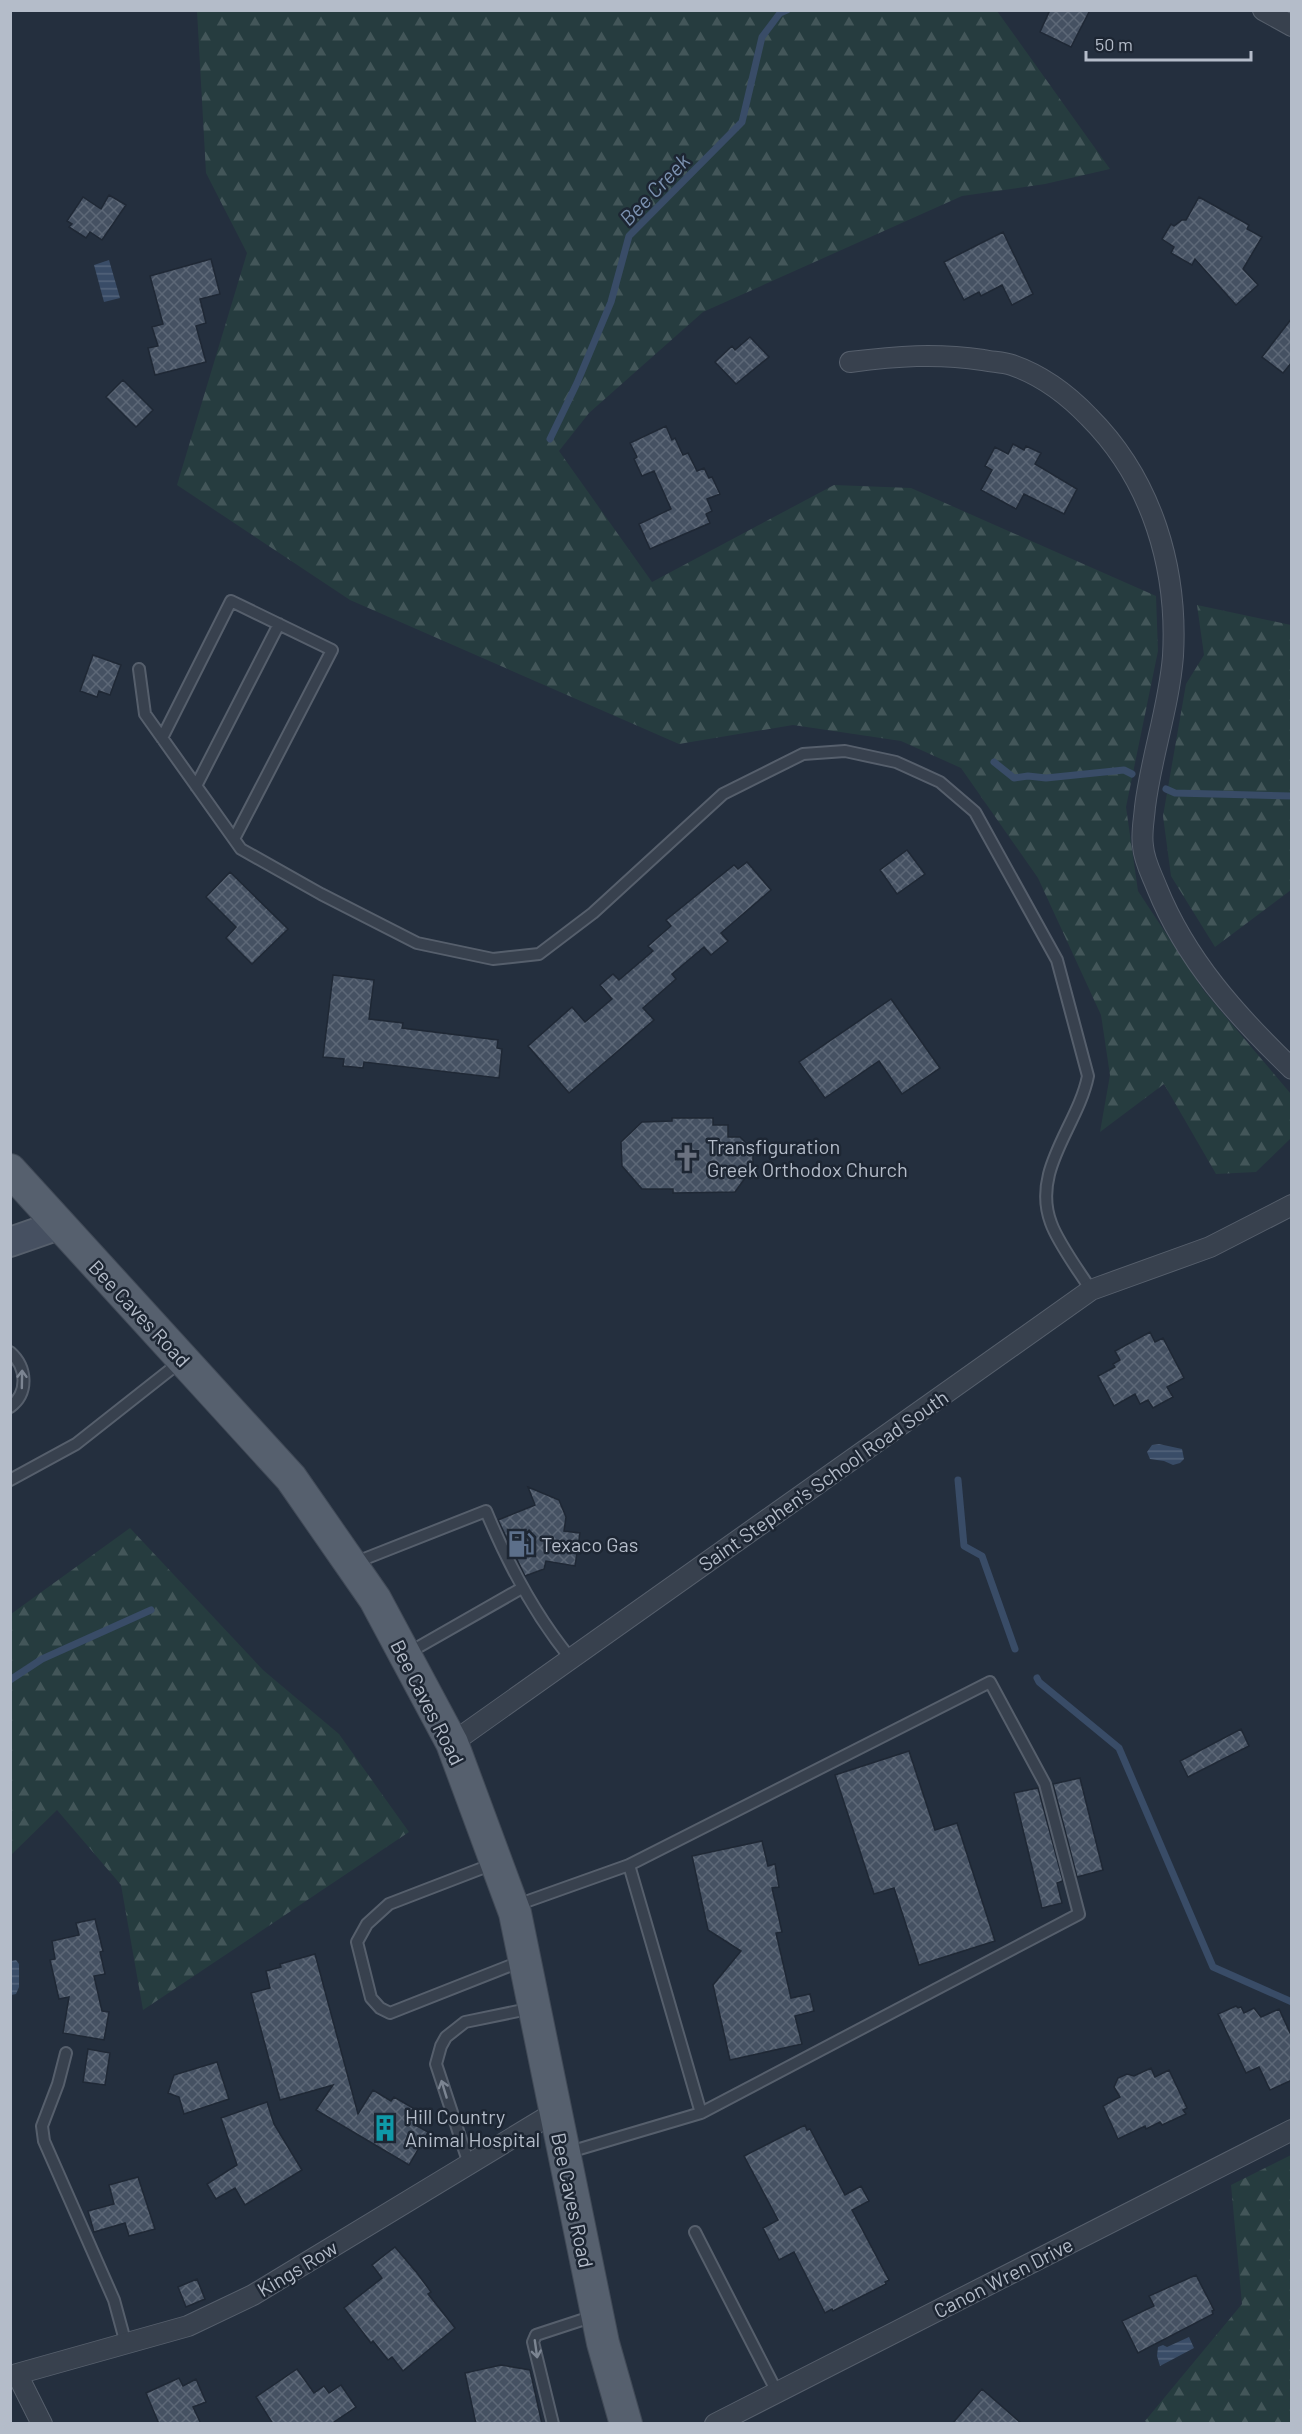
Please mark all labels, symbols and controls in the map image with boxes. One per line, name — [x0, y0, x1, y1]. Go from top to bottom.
scale bar — [1086, 24, 1251, 62]
text: 50 m — [1095, 33, 1133, 55]
water label: Bee Creek — [614, 147, 695, 230]
place label: Transfiguration Greek Orthodox Church — [707, 1134, 908, 1181]
church icon: Transfiguration Greek Orthodox Church — [672, 1143, 702, 1173]
street label: Bee Caves Road — [84, 1255, 196, 1371]
one-way arrow — [17, 1370, 28, 1390]
street label: Saint Stephen's School Road South — [694, 1384, 952, 1576]
fuel station icon: Texaco Gas — [506, 1529, 536, 1559]
place label: Texaco Gas — [541, 1532, 638, 1556]
street label: Bee Caves Road — [386, 1635, 470, 1769]
one-way arrow — [438, 2080, 449, 2099]
place label: Hill Country Animal Hospital — [405, 2104, 540, 2151]
building icon: Hill Country Animal Hospital — [370, 2113, 400, 2143]
street label: Bee Caves Road — [547, 2130, 599, 2270]
street label: Canon Wren Drive — [929, 2232, 1077, 2322]
street label: Kings Row — [253, 2235, 341, 2301]
one-way arrow — [530, 2339, 541, 2358]

